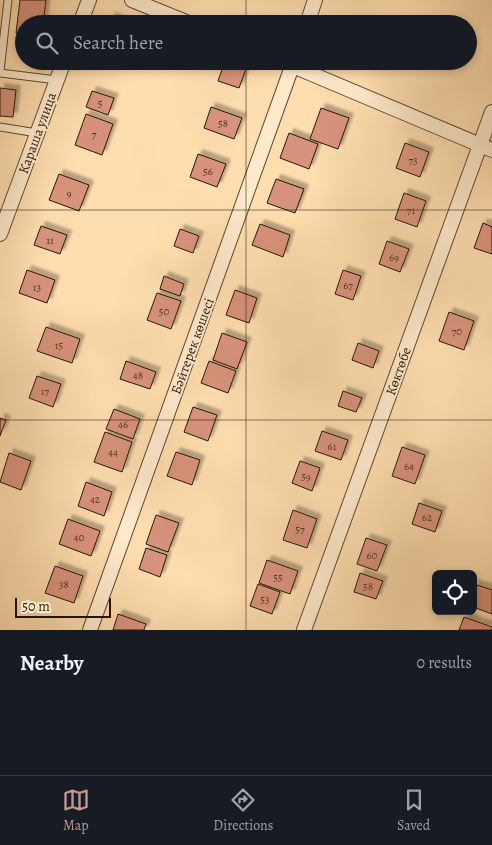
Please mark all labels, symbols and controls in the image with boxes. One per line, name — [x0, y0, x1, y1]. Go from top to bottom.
search box — [15, 15, 477, 70]
icon: search — [33, 29, 61, 57]
text: Search here — [73, 30, 163, 56]
street label: Караша улица — [14, 89, 61, 177]
house number: 5 — [98, 96, 103, 111]
house number: 58 — [218, 116, 228, 131]
house number: 7 — [92, 127, 97, 142]
house number: 73 — [408, 153, 418, 168]
house number: 56 — [203, 164, 213, 179]
house number: 9 — [66, 186, 72, 201]
house number: 71 — [407, 203, 415, 218]
house number: 11 — [46, 233, 54, 248]
house number: 69 — [389, 250, 399, 265]
house number: 67 — [343, 278, 353, 293]
house number: 13 — [33, 280, 41, 295]
street label: Бәйтерек көшесі — [166, 295, 219, 397]
house number: 50 — [159, 304, 169, 319]
house number: 70 — [452, 324, 462, 339]
house number: 15 — [55, 338, 64, 353]
street label: Көктөбе — [381, 344, 416, 398]
house number: 48 — [133, 368, 143, 383]
house number: 17 — [41, 384, 50, 399]
house number: 46 — [118, 417, 128, 432]
house number: 61 — [328, 439, 337, 454]
house number: 44 — [108, 445, 118, 460]
house number: 64 — [404, 459, 414, 474]
house number: 59 — [301, 469, 311, 484]
house number: 42 — [90, 492, 100, 507]
house number: 62 — [422, 510, 432, 525]
house number: 57 — [295, 522, 305, 537]
house number: 40 — [74, 530, 85, 545]
house number: 60 — [367, 548, 378, 563]
house number: 55 — [273, 570, 283, 585]
map controls — [432, 570, 477, 615]
button: locate — [432, 570, 477, 615]
house number: 38 — [59, 577, 69, 592]
house number: 58 — [363, 579, 373, 594]
house number: 53 — [260, 592, 270, 607]
scale bar — [15, 595, 111, 618]
text: 50 m — [22, 597, 50, 616]
text: Nearby — [20, 649, 83, 677]
text: 0 results — [416, 652, 472, 674]
tab: Map — [62, 786, 90, 835]
tab: Directions — [213, 786, 273, 835]
tab: Saved — [397, 786, 430, 835]

